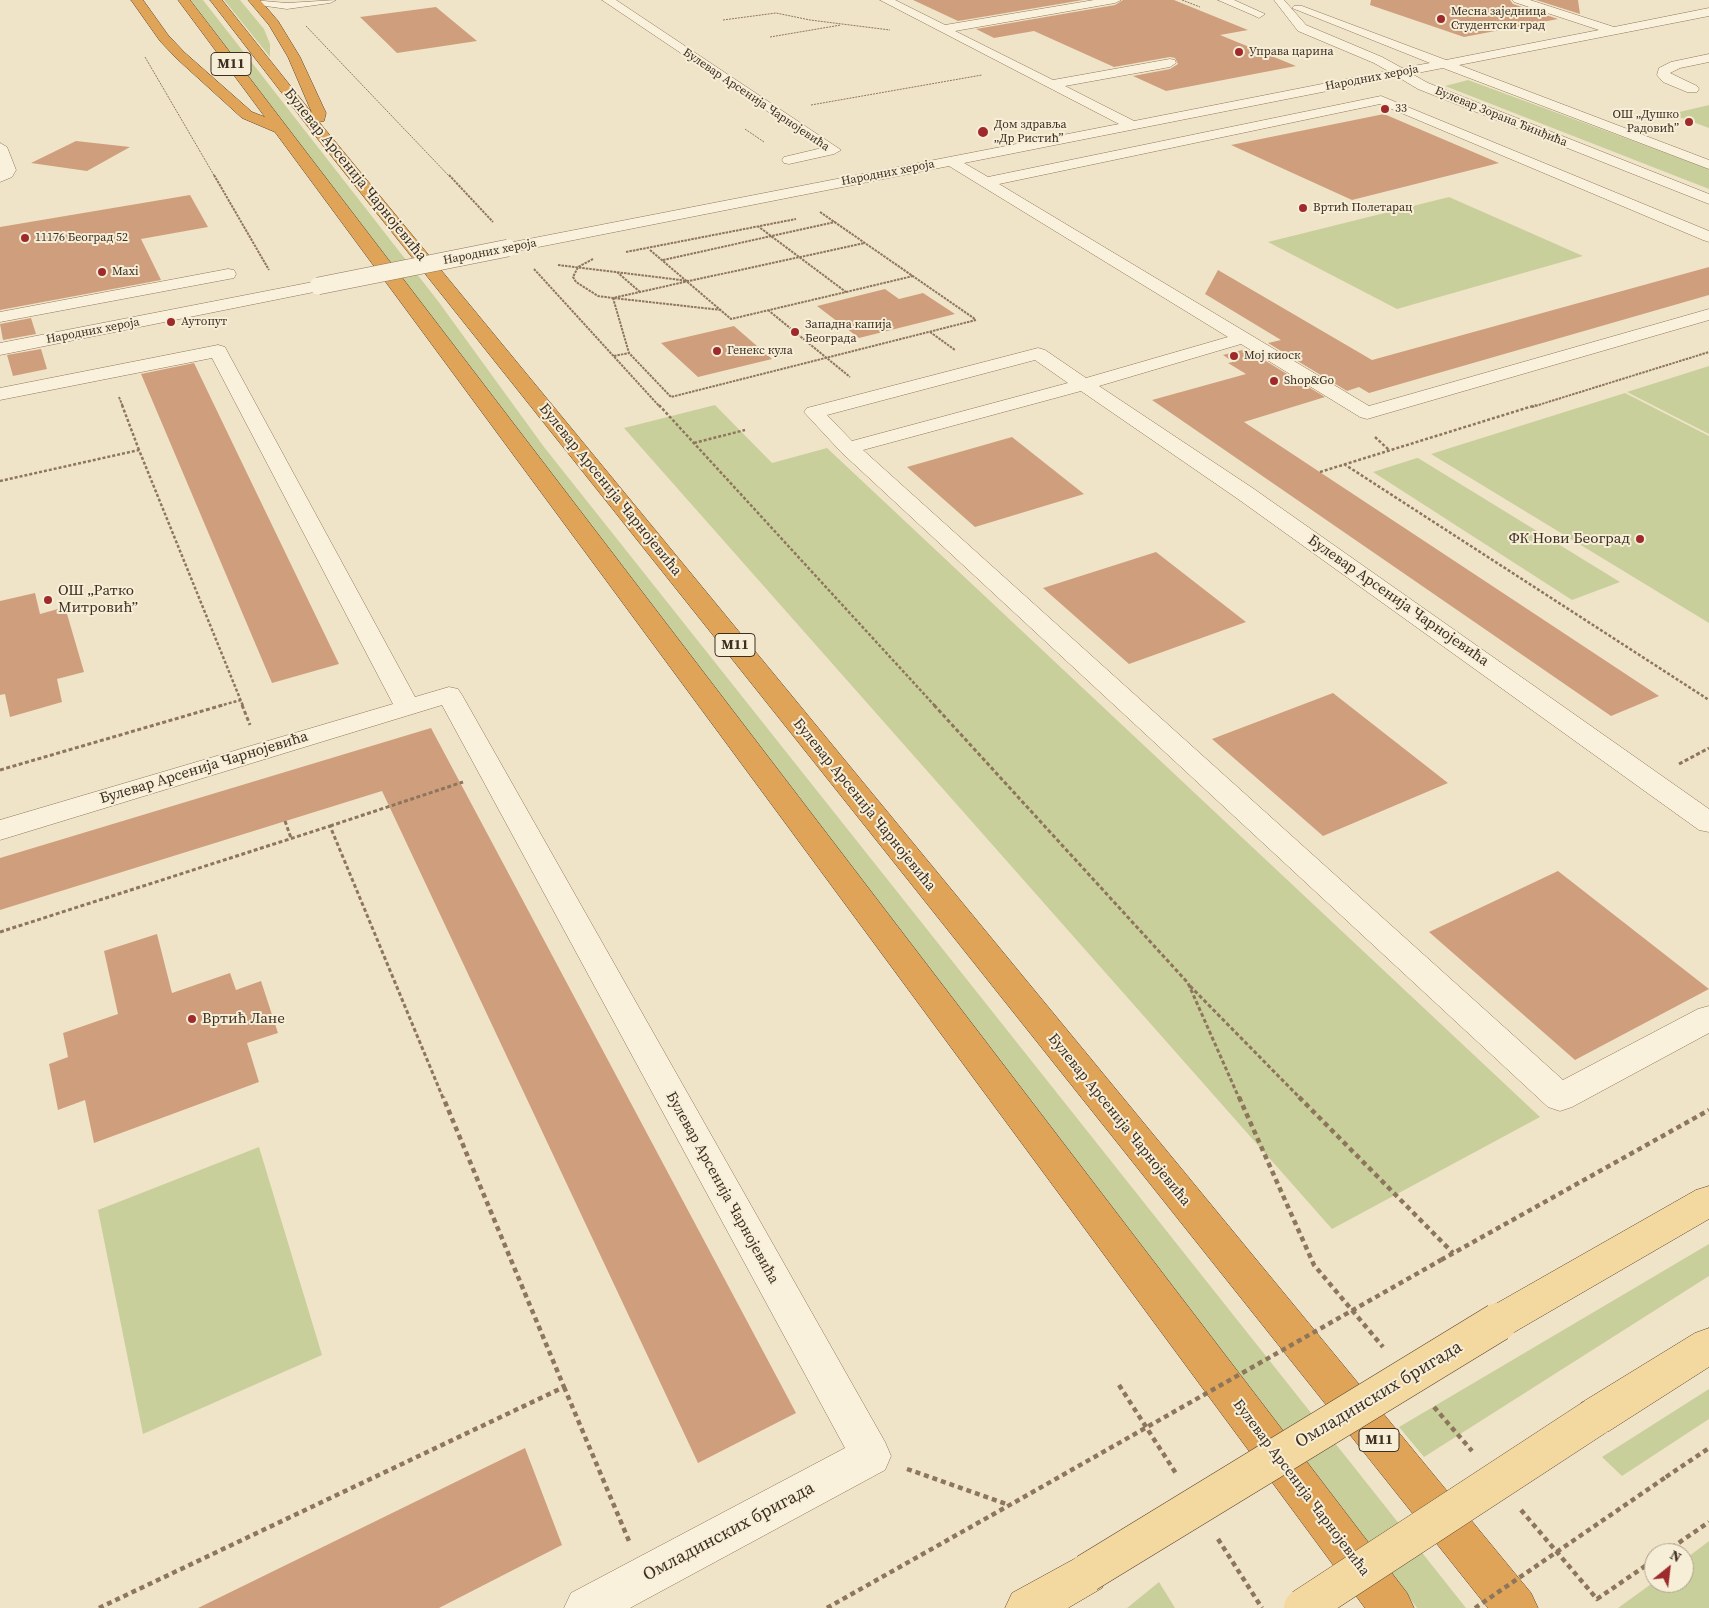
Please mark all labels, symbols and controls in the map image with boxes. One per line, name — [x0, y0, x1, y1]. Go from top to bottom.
place label: Месна заједница Студентски град — [1451, 5, 1546, 33]
marker: Месна заједница Студентски град — [1435, 13, 1447, 25]
place label: Управа царина — [1249, 45, 1334, 59]
street label: Булевар Арсенија Чарнојевића — [680, 46, 832, 154]
marker: Управа царина — [1233, 46, 1245, 58]
road number: M11 — [211, 52, 251, 76]
street label: Народних хероја — [1324, 62, 1420, 94]
street label: Булевар Зорана Ђинђића — [1433, 84, 1569, 150]
street label: Булевар Арсенија Чарнојевића — [280, 85, 430, 265]
place label: 33 — [1395, 102, 1407, 116]
marker: 33 — [1379, 103, 1391, 115]
place label: ОШ „Душко Радовић” — [1613, 108, 1679, 136]
marker: ОШ „Душко Радовић” — [1683, 116, 1695, 128]
place label: Дом здравља „Др Ристић” — [994, 118, 1067, 146]
marker: Дом здравља „Др Ристић” — [976, 125, 990, 139]
street label: Народних хероја — [840, 157, 936, 189]
place label: Вртић Полетарац — [1313, 201, 1413, 215]
marker: Вртић Полетарац — [1297, 202, 1309, 214]
place label: 11176 Београд 52 — [35, 231, 128, 245]
marker: 11176 Београд 52 — [19, 232, 31, 244]
street label: Народних хероја — [442, 236, 538, 268]
place label: Maxi — [112, 265, 139, 279]
marker: Maxi — [96, 266, 108, 278]
street label: Народних хероја — [45, 315, 141, 347]
place label: Аутопут — [181, 315, 227, 329]
marker: Аутопут — [165, 316, 177, 328]
place label: Западна капија Београда — [805, 318, 892, 346]
marker: Западна капија Београда — [789, 326, 801, 338]
place label: Генекс кула — [727, 344, 793, 358]
marker: Генекс кула — [711, 345, 723, 357]
place label: Мој киоск — [1244, 349, 1301, 363]
marker: Мој киоск — [1228, 350, 1240, 362]
place label: Shop&Go — [1284, 374, 1334, 388]
marker: Shop&Go — [1268, 375, 1280, 387]
street label: Булевар Арсенија Чарнојевића — [535, 400, 685, 580]
place label: ФК Нови Београд — [1509, 530, 1630, 548]
street label: Булевар Арсенија Чарнојевића — [1304, 531, 1492, 671]
marker: ФК Нови Београд — [1634, 533, 1646, 545]
place label: ОШ „Ратко Митровић” — [58, 582, 138, 617]
marker: ОШ „Ратко Митровић” — [42, 594, 54, 606]
road number: M11 — [715, 634, 755, 656]
street label: Булевар Арсенија Чарнојевића — [789, 715, 939, 895]
street label: Булевар Арсенија Чарнојевића — [98, 728, 310, 808]
place label: Вртић Лане — [202, 1010, 285, 1028]
marker: Вртић Лане — [186, 1013, 198, 1025]
street label: Булевар Арсенија Чарнојевића — [1044, 1030, 1194, 1210]
street label: Булевар Арсенија Чарнојевића — [662, 1089, 782, 1287]
street label: Омладинских бригада — [1292, 1337, 1466, 1453]
street label: Булевар Арсенија Чарнојевића — [1229, 1396, 1373, 1580]
road number: M11 — [1359, 1428, 1399, 1452]
street label: Омладинских бригада — [640, 1478, 818, 1586]
north arrow — [1644, 1543, 1694, 1593]
text: N — [1666, 1545, 1685, 1567]

